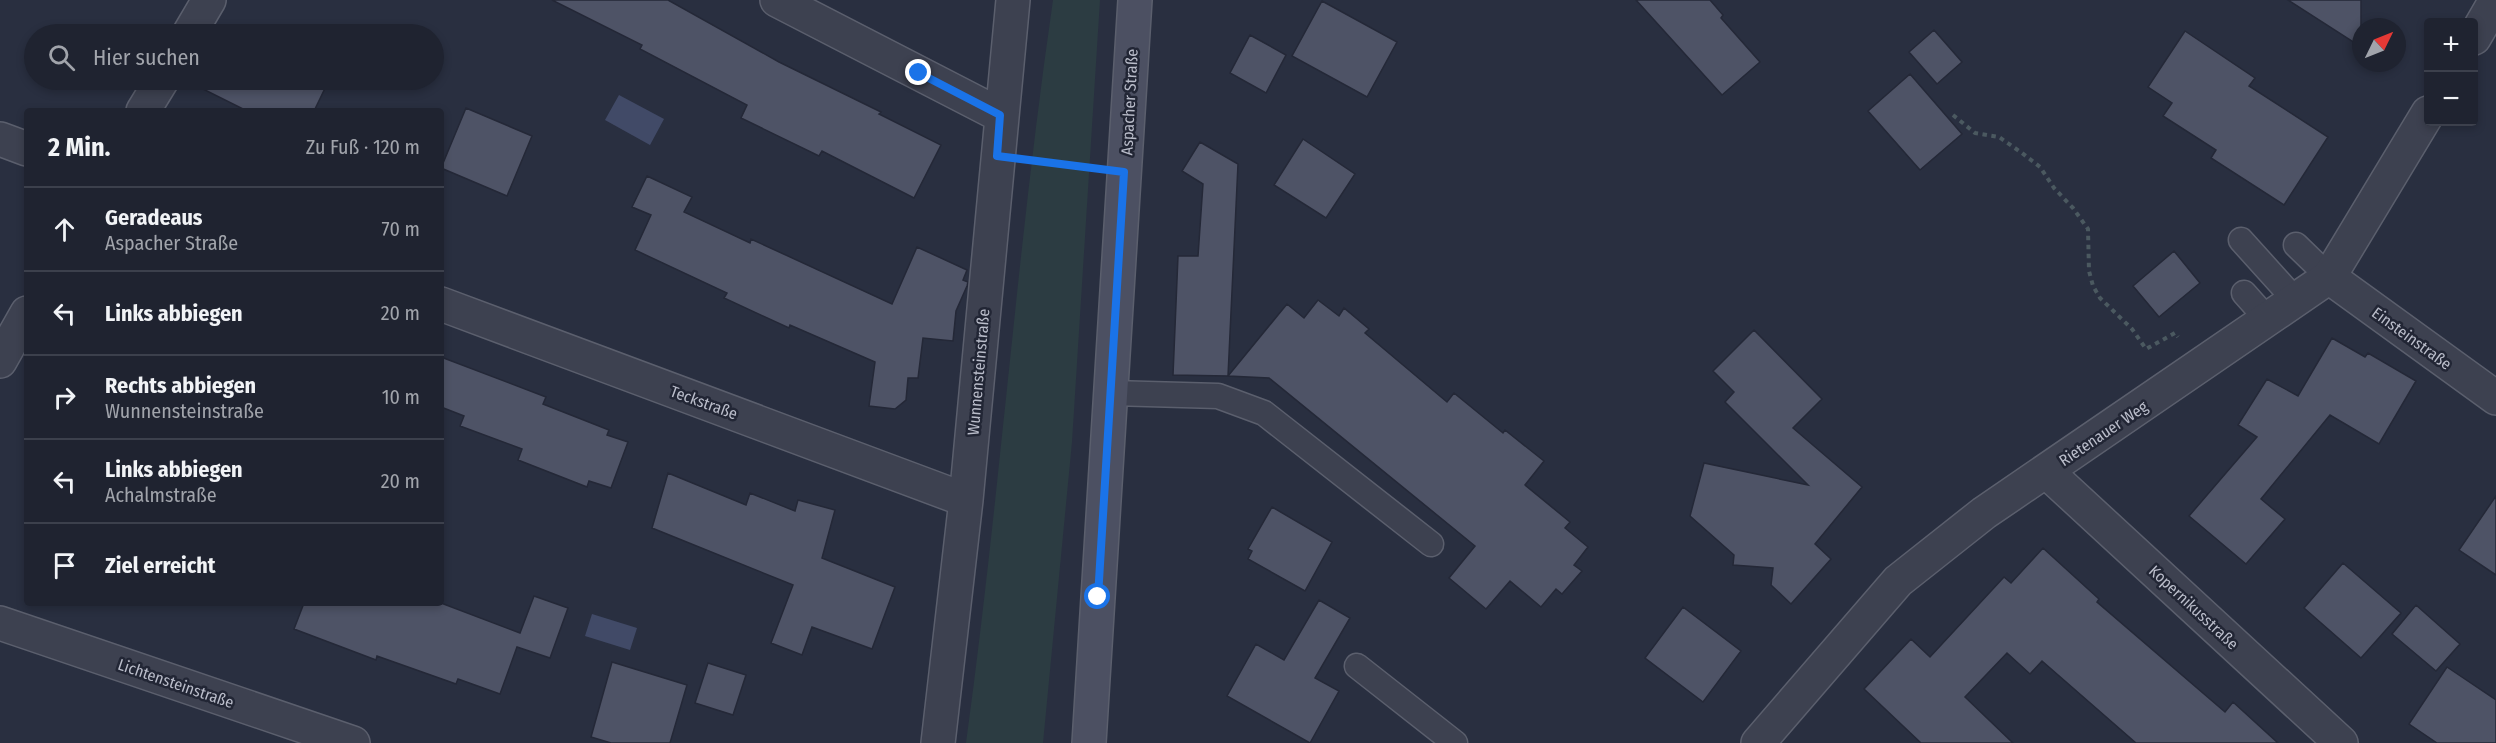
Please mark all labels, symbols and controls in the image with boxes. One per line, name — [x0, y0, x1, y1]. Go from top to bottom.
north arrow — [2352, 18, 2406, 72]
map controls — [2424, 18, 2478, 126]
button: + — [2424, 18, 2478, 72]
search box — [24, 24, 444, 90]
icon: search — [45, 41, 78, 74]
text: Hier suchen — [93, 44, 200, 71]
street label: Aspacher Straße — [1117, 48, 1142, 156]
route end — [905, 59, 931, 85]
button: − — [2424, 72, 2478, 126]
text: 2 Min. — [48, 132, 110, 163]
text: Zu Fuß · 120 m — [306, 135, 420, 159]
text: Geradeaus — [105, 204, 202, 231]
icon: ahead — [48, 213, 81, 246]
text: 70 m — [382, 217, 420, 241]
text: Aspacher Straße — [105, 231, 238, 255]
icon: left — [48, 297, 81, 330]
text: Links abbiegen — [105, 300, 243, 327]
text: 20 m — [381, 301, 420, 325]
street label: Einsteinstraße — [2368, 303, 2455, 374]
street label: Wunnensteinstraße — [963, 308, 994, 436]
text: Rechts abbiegen — [105, 372, 256, 399]
icon: right — [48, 381, 81, 414]
street label: Teckstraße — [668, 382, 740, 423]
text: 10 m — [382, 385, 420, 409]
street label: Rietenauer Weg — [2055, 397, 2152, 470]
text: Wunnensteinstraße — [105, 399, 264, 423]
text: Links abbiegen — [105, 456, 243, 483]
icon: left — [48, 465, 81, 498]
text: 20 m — [381, 469, 420, 493]
text: Achalmstraße — [105, 483, 217, 507]
icon: arrive — [48, 549, 81, 582]
text: Ziel erreicht — [105, 552, 216, 579]
street label: Kopernikusstraße — [2145, 561, 2242, 654]
route start — [1084, 583, 1110, 609]
street label: Lichtensteinstraße — [115, 655, 236, 712]

